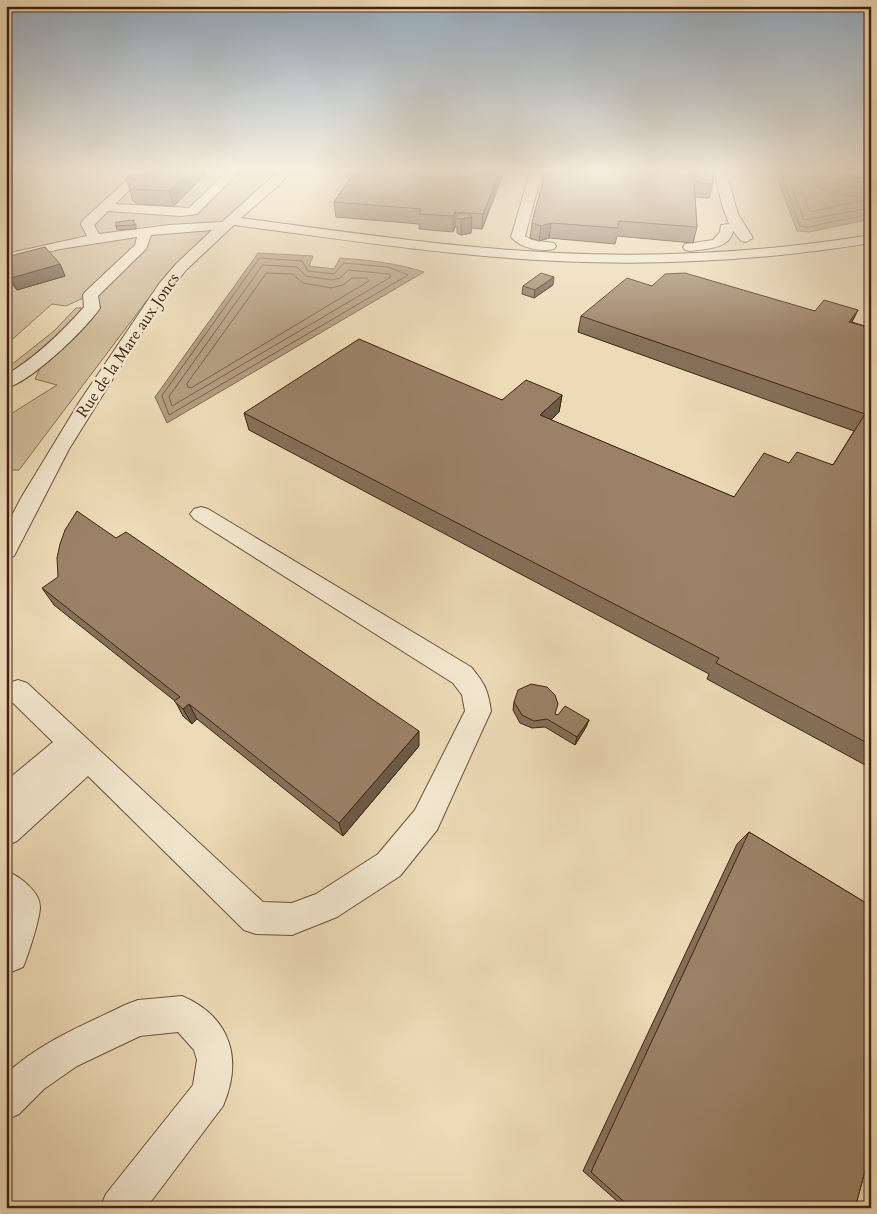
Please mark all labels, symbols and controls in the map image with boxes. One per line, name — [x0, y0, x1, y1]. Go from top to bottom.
street label: Rue de la Mare aux Joncs — [71, 269, 184, 422]

